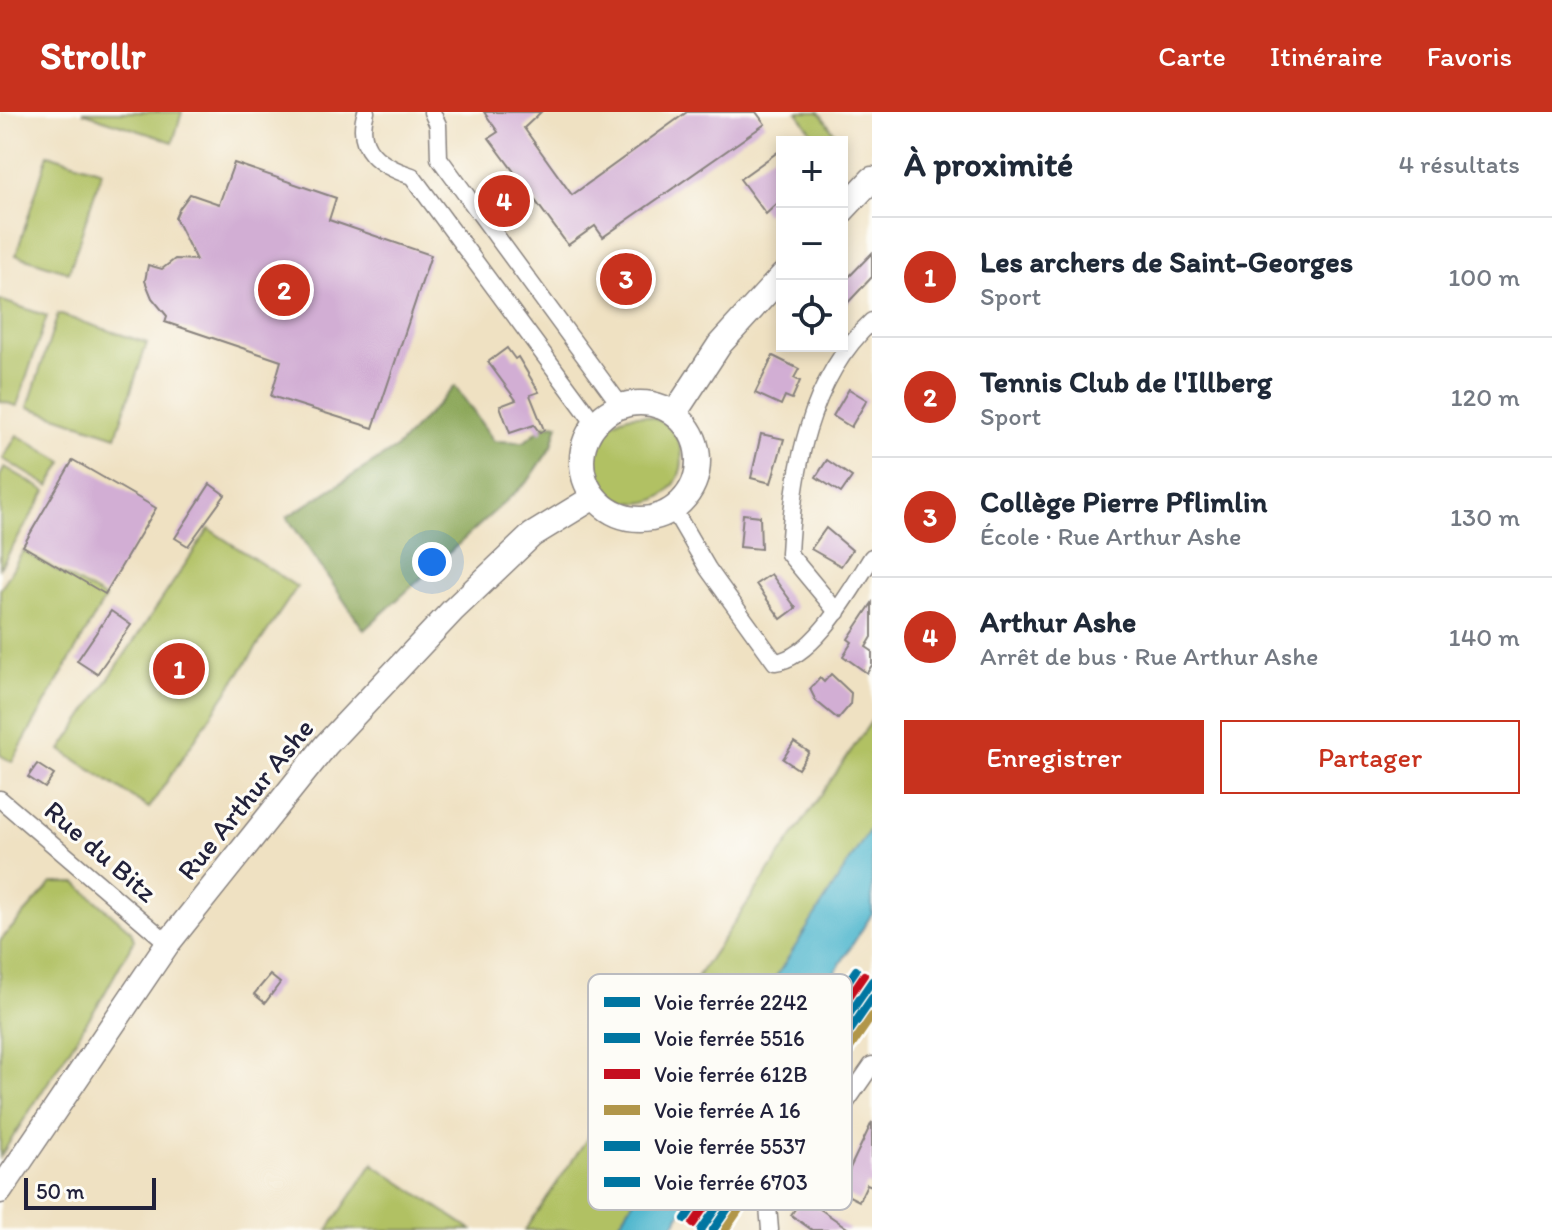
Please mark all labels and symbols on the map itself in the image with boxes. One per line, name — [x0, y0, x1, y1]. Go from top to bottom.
pin: 4 — [478, 171, 530, 231]
pin: 3 — [600, 249, 652, 309]
pin: 2 — [258, 260, 310, 320]
your location — [412, 542, 452, 582]
pin: 1 — [153, 639, 205, 699]
street label: Rue Arthur Ashe — [169, 711, 321, 887]
street label: Rue du Bitz — [38, 793, 164, 909]
legend — [588, 974, 852, 1210]
text: Voie ferrée 2242 — [654, 989, 808, 1016]
text: Voie ferrée 5516 — [654, 1025, 805, 1052]
text: Voie ferrée 612B — [654, 1061, 807, 1088]
text: Voie ferrée A 16 — [654, 1097, 801, 1124]
text: Voie ferrée 5537 — [654, 1133, 806, 1160]
text: Voie ferrée 6703 — [654, 1169, 808, 1196]
scale bar — [24, 1174, 156, 1210]

